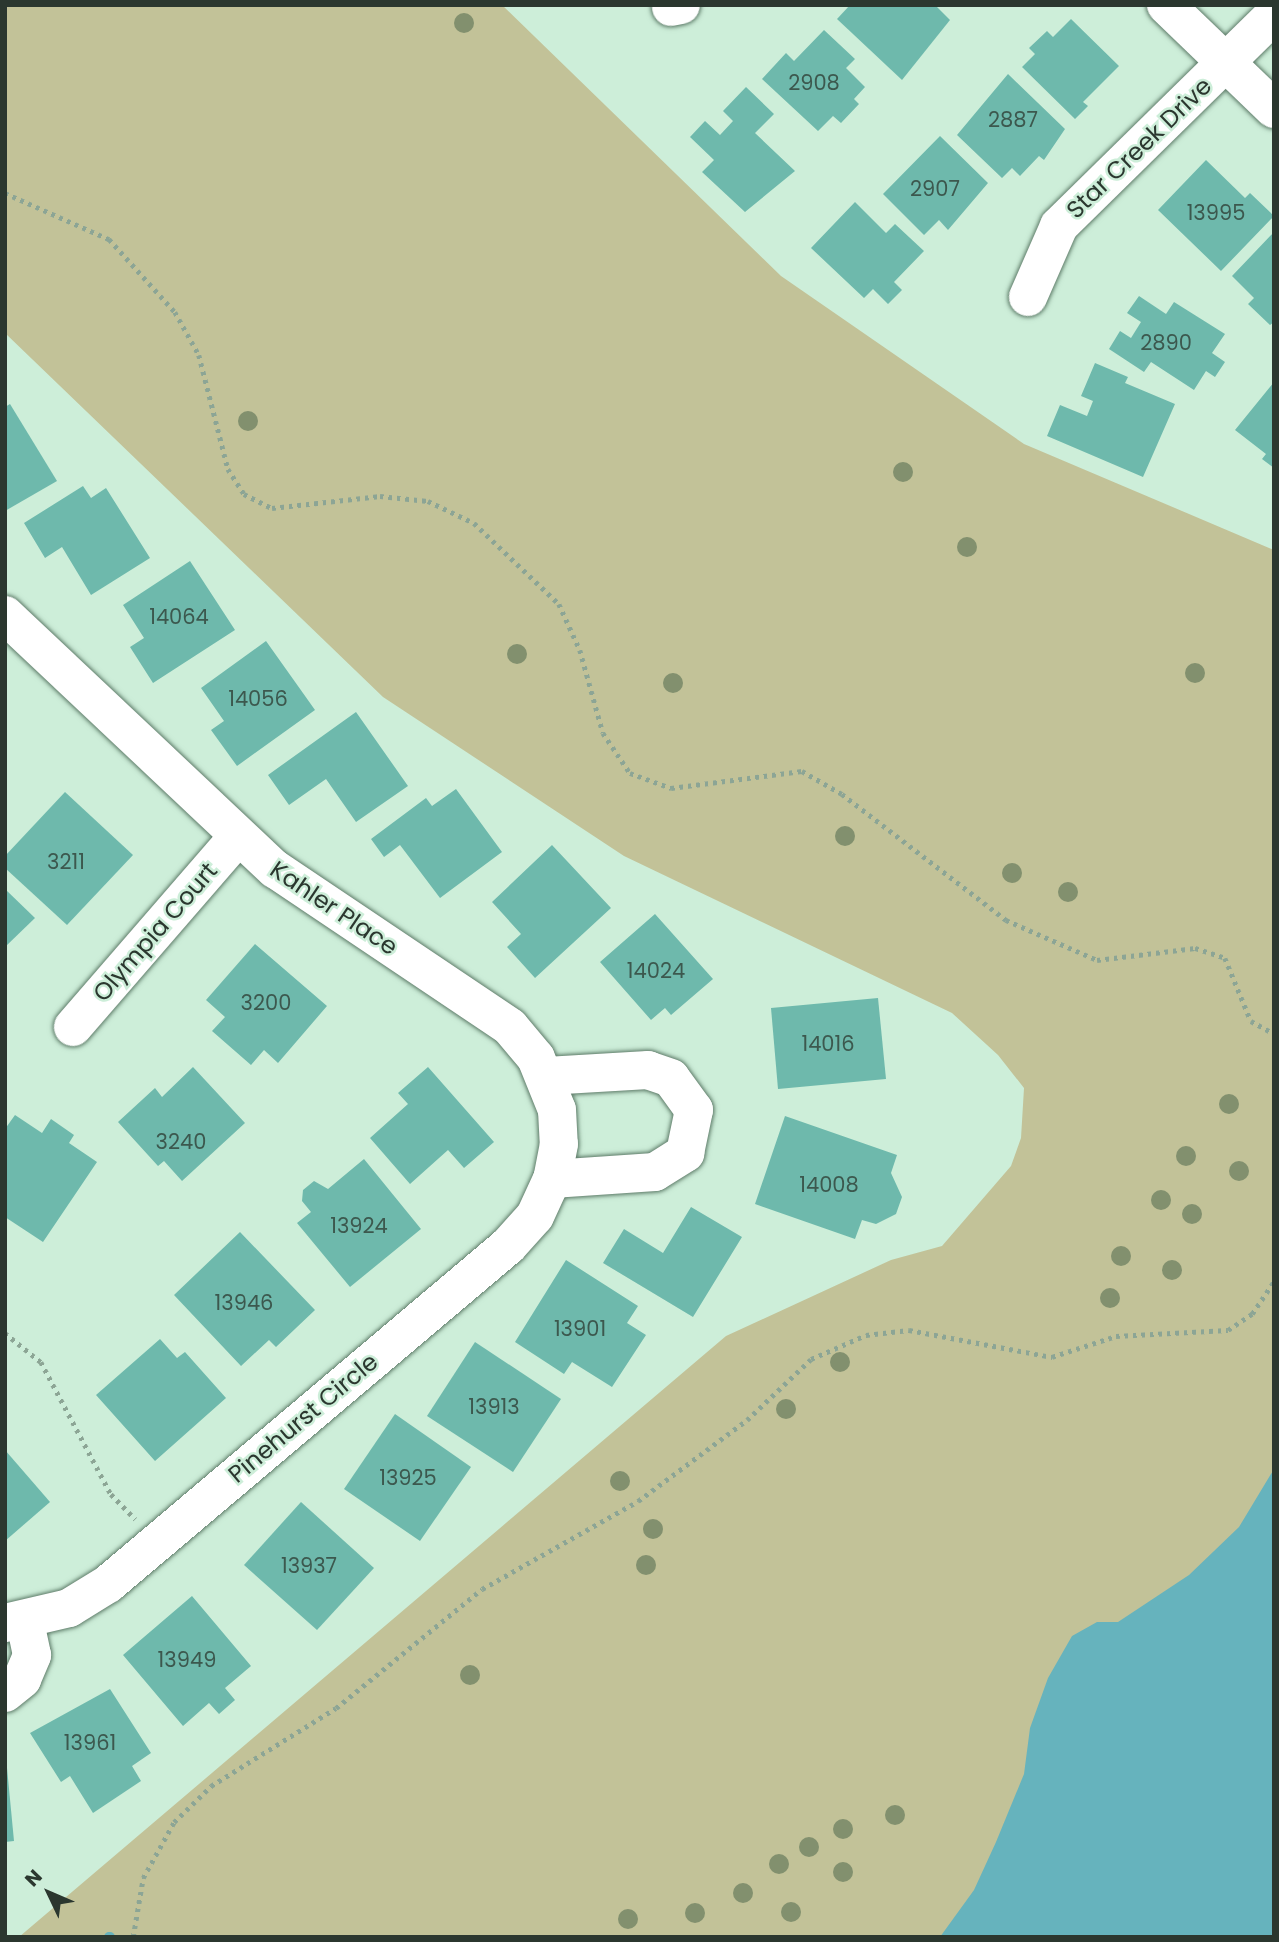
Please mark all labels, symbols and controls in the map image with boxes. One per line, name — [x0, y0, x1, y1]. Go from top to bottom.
house number: 2908 — [788, 70, 840, 96]
street label: Star Creek Drive — [1060, 71, 1218, 225]
house number: 2887 — [988, 107, 1038, 133]
house number: 2907 — [910, 176, 960, 202]
house number: 13995 — [1187, 200, 1245, 226]
house number: 2890 — [1140, 330, 1192, 356]
house number: 14064 — [149, 604, 209, 630]
house number: 14056 — [228, 686, 288, 712]
house number: 3211 — [47, 849, 85, 875]
street label: Kahler Place — [265, 855, 403, 961]
street label: Olympia Court — [87, 857, 223, 1007]
house number: 14024 — [627, 958, 685, 984]
house number: 3200 — [241, 990, 291, 1016]
house number: 14016 — [801, 1031, 855, 1057]
house number: 3240 — [156, 1129, 206, 1155]
house number: 14008 — [799, 1172, 859, 1198]
house number: 13924 — [330, 1213, 388, 1239]
house number: 13946 — [215, 1290, 273, 1316]
house number: 13901 — [554, 1316, 606, 1342]
street label: Pinehurst Circle — [222, 1347, 384, 1489]
house number: 13913 — [468, 1394, 520, 1420]
house number: 13925 — [379, 1465, 437, 1491]
house number: 13937 — [281, 1553, 337, 1579]
house number: 13949 — [158, 1647, 216, 1673]
house number: 13961 — [64, 1730, 116, 1756]
north arrow — [14, 1858, 84, 1928]
text: N — [19, 1864, 48, 1893]

